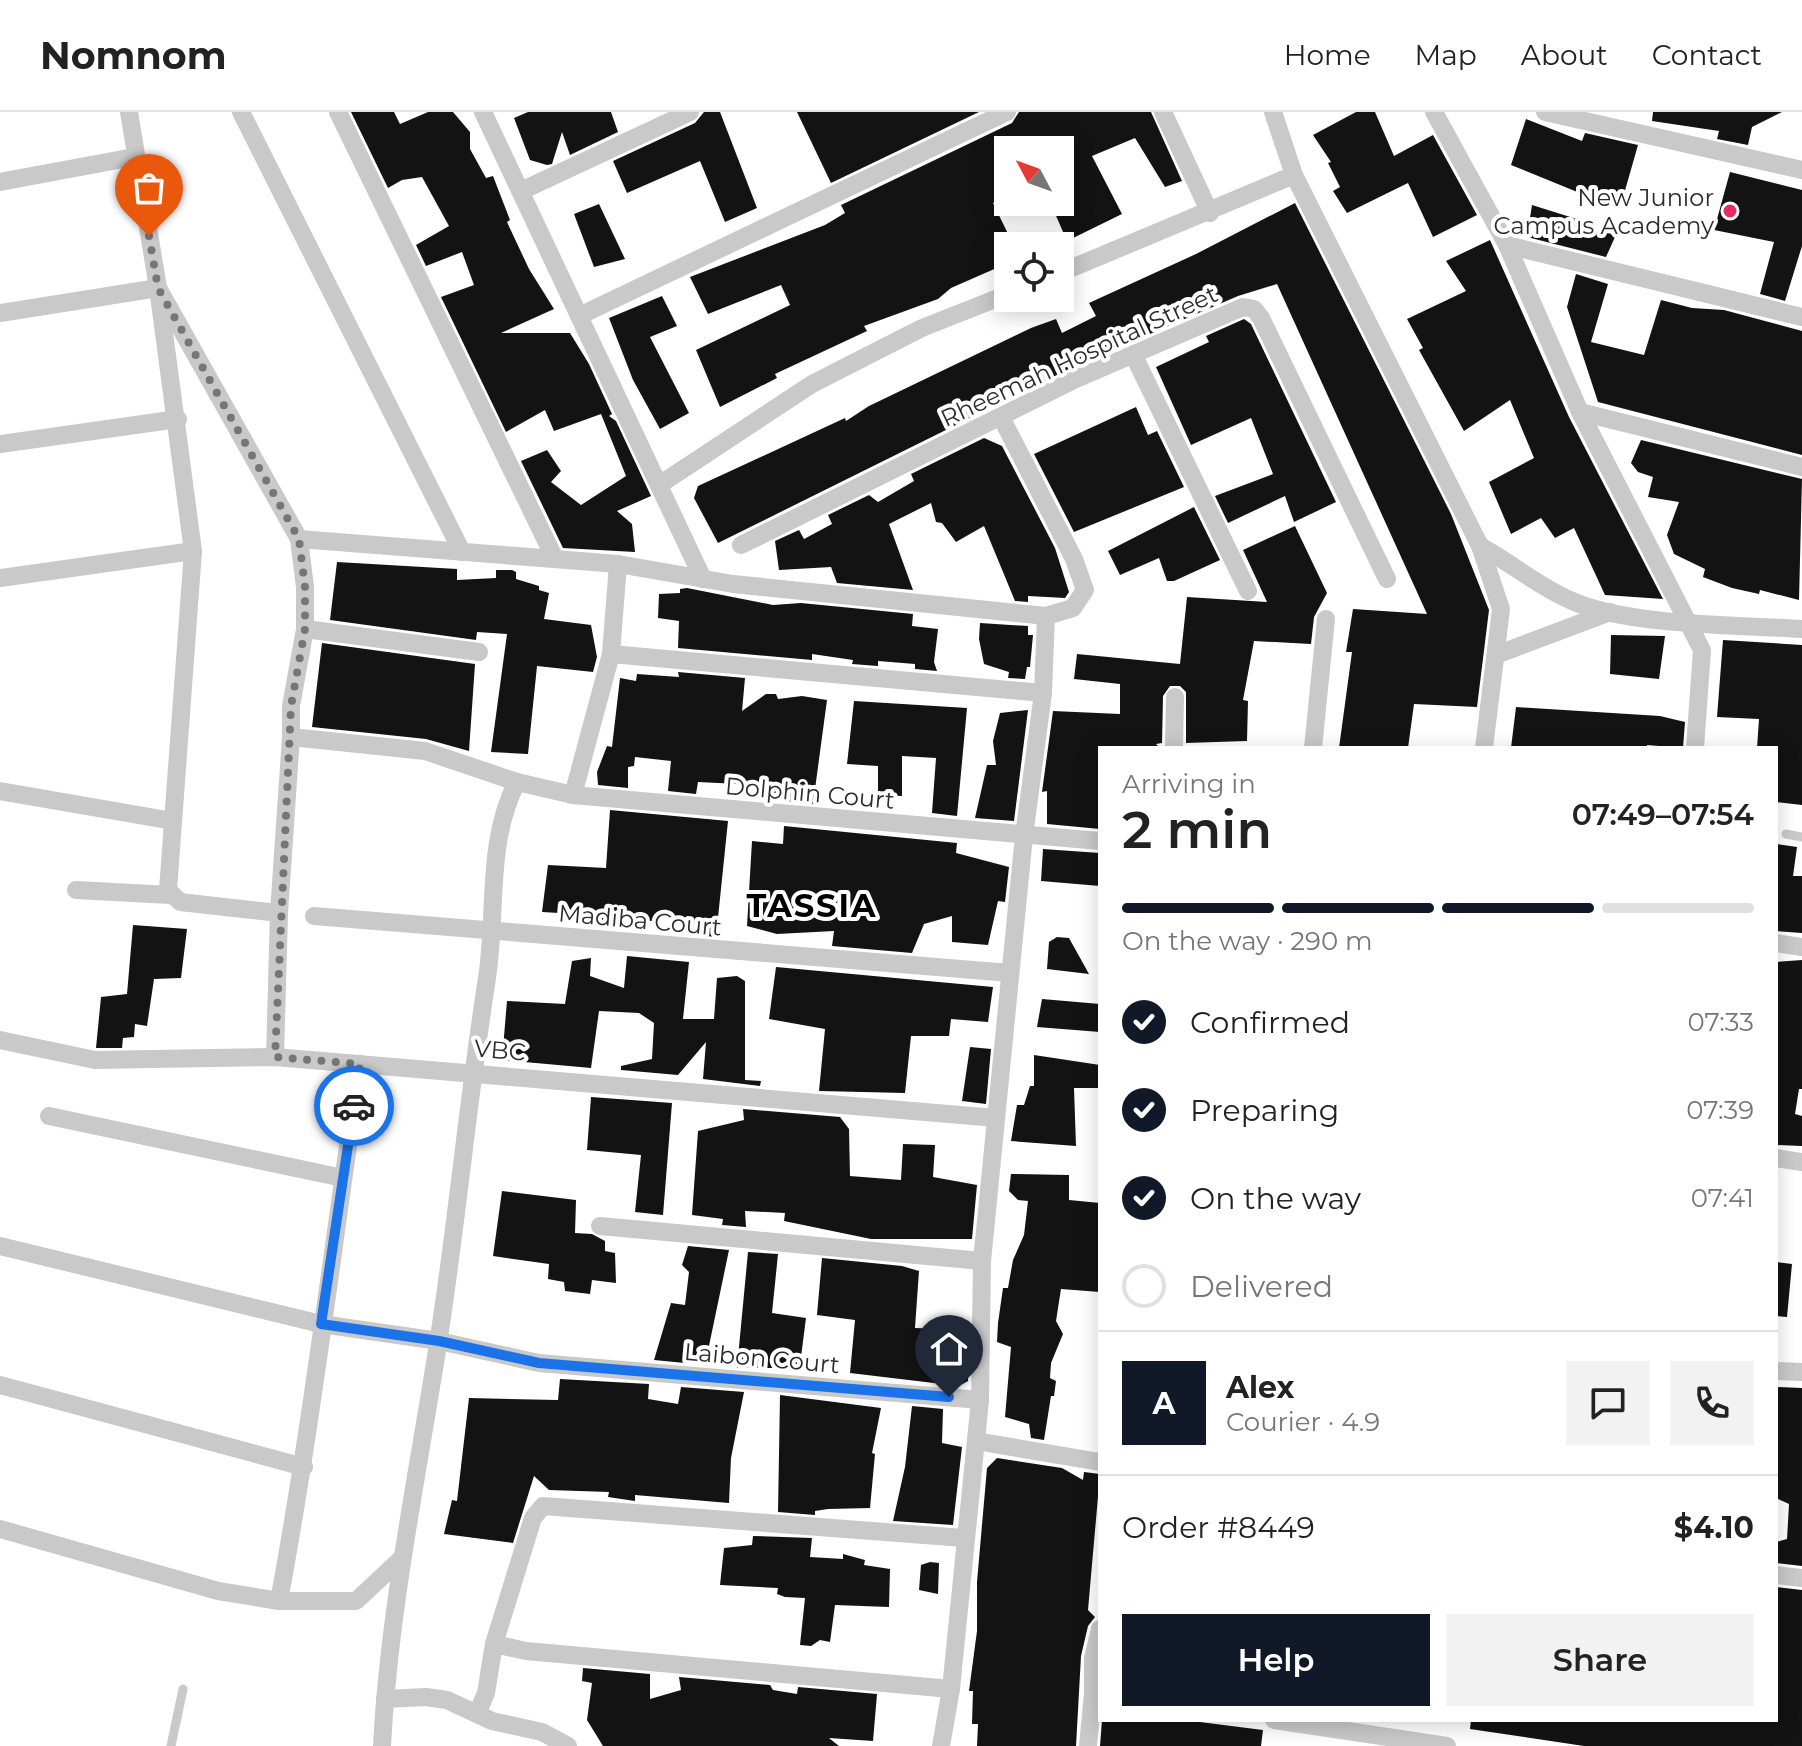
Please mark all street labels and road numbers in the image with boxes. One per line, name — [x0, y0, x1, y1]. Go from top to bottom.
street label: Rheemah Hospital Street — [936, 279, 1222, 433]
street label: Dolphin Court — [724, 771, 896, 815]
street label: Madiba Court — [557, 898, 723, 942]
street label: VBC — [473, 1033, 527, 1067]
street label: Laibon Court — [683, 1337, 841, 1379]

